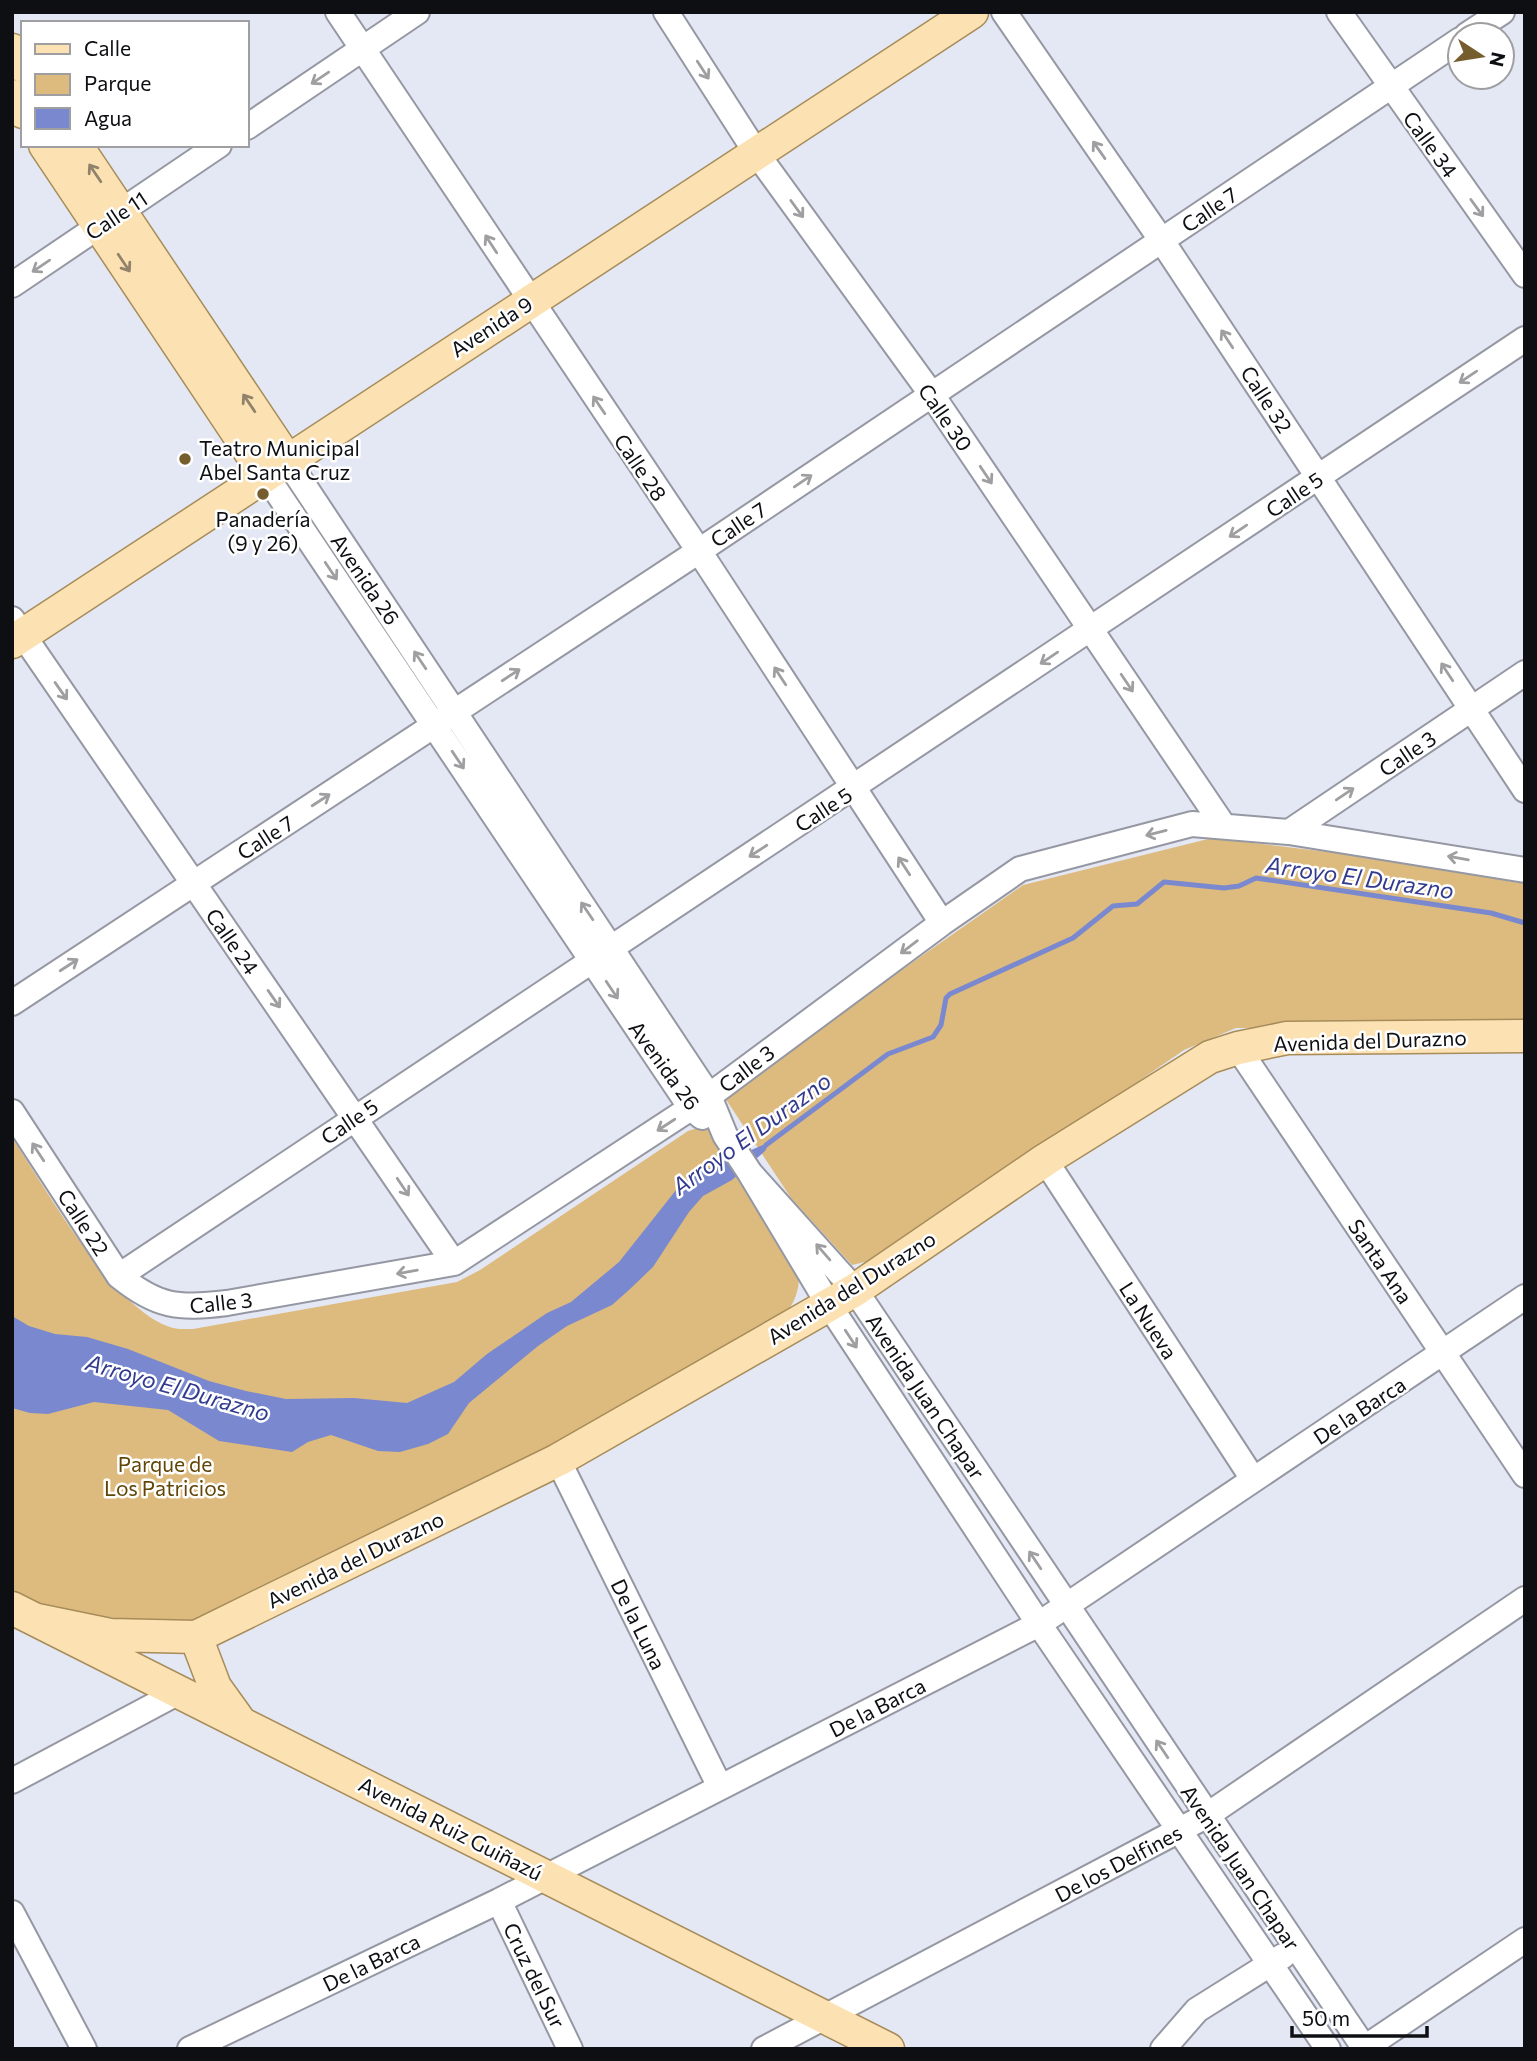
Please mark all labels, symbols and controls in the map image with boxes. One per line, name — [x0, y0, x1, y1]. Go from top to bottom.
legend — [21, 21, 248, 147]
north arrow — [1446, 21, 1516, 91]
text: Calle — [84, 35, 131, 60]
text: N — [1485, 50, 1511, 69]
one-way arrow — [696, 59, 710, 79]
text: Parque — [84, 70, 151, 95]
one-way arrow — [311, 70, 330, 85]
text: Agua — [84, 105, 132, 130]
street label: Calle 34 — [1399, 106, 1464, 182]
one-way arrow — [1092, 141, 1106, 160]
one-way arrow — [88, 164, 102, 184]
street label: Calle 7 — [1176, 181, 1242, 237]
street label: Calle 11 — [80, 185, 152, 245]
one-way arrow — [1470, 198, 1484, 217]
one-way arrow — [790, 199, 804, 218]
one-way arrow — [484, 235, 498, 254]
one-way arrow — [117, 253, 131, 272]
one-way arrow — [32, 258, 51, 273]
street label: Avenida 9 — [445, 290, 537, 362]
one-way arrow — [1219, 329, 1233, 349]
street label: Calle 32 — [1236, 361, 1298, 437]
one-way arrow — [1459, 370, 1478, 385]
street label: Calle 30 — [914, 378, 978, 456]
one-way arrow — [242, 394, 256, 413]
one-way arrow — [592, 396, 606, 415]
street label: Calle 28 — [610, 429, 672, 505]
place label: Teatro Municipal Abel Santa Cruz — [199, 435, 360, 484]
marker: Teatro Municipal Abel Santa Cruz — [177, 451, 193, 467]
one-way arrow — [979, 465, 993, 484]
street label: Calle 5 — [1261, 466, 1327, 522]
one-way arrow — [792, 474, 812, 488]
marker: Panadería (9 y 26) — [255, 486, 271, 502]
street label: Calle 7 — [705, 496, 771, 552]
place label: Panadería (9 y 26) — [215, 506, 311, 555]
one-way arrow — [1229, 524, 1248, 538]
street label: Avenida 26 — [327, 529, 405, 629]
one-way arrow — [324, 561, 338, 580]
one-way arrow — [413, 651, 427, 670]
one-way arrow — [1040, 651, 1060, 665]
one-way arrow — [1439, 662, 1453, 682]
one-way arrow — [773, 666, 787, 686]
one-way arrow — [501, 668, 520, 682]
one-way arrow — [1120, 673, 1134, 692]
one-way arrow — [54, 681, 69, 700]
street label: Calle 3 — [1374, 725, 1440, 781]
one-way arrow — [450, 750, 465, 769]
street label: Calle 5 — [790, 781, 856, 837]
one-way arrow — [1335, 787, 1354, 801]
one-way arrow — [311, 793, 330, 808]
street label: Calle 7 — [232, 810, 298, 864]
one-way arrow — [1145, 827, 1168, 840]
one-way arrow — [748, 845, 768, 859]
water label: Arroyo El Durazno — [1263, 850, 1456, 904]
one-way arrow — [1447, 851, 1470, 864]
one-way arrow — [897, 857, 912, 876]
one-way arrow — [579, 902, 594, 921]
street label: Calle 24 — [201, 903, 265, 979]
one-way arrow — [900, 940, 919, 955]
one-way arrow — [59, 958, 79, 972]
one-way arrow — [605, 979, 619, 999]
one-way arrow — [267, 989, 281, 1009]
street label: Avenida 26 — [624, 1016, 706, 1114]
street label: Avenida del Durazno — [1273, 1024, 1467, 1056]
street label: Calle 3 — [713, 1039, 779, 1097]
water label: Arroyo El Durazno — [665, 1066, 836, 1201]
street label: Calle 5 — [316, 1093, 382, 1149]
one-way arrow — [657, 1117, 676, 1132]
one-way arrow — [31, 1143, 45, 1163]
one-way arrow — [396, 1177, 410, 1196]
street label: Calle 22 — [53, 1184, 115, 1260]
street label: Santa Ana — [1344, 1214, 1418, 1308]
street label: Avenida del Durazno — [762, 1225, 940, 1349]
one-way arrow — [815, 1243, 831, 1261]
one-way arrow — [396, 1266, 419, 1280]
street label: La Nueva — [1115, 1277, 1183, 1363]
street label: Calle 3 — [188, 1286, 254, 1318]
street label: Avenida Juan Chapar — [861, 1309, 991, 1483]
one-way arrow — [844, 1329, 858, 1348]
water label: Arroyo El Durazno — [82, 1347, 273, 1427]
street label: De la Barca — [1308, 1371, 1410, 1449]
park label: Parque de Los Patricios — [104, 1451, 226, 1500]
street label: Avenida del Durazno — [262, 1505, 448, 1613]
one-way arrow — [1028, 1551, 1043, 1570]
street label: De la Luna — [606, 1575, 672, 1673]
street label: De la Barca — [825, 1672, 929, 1742]
one-way arrow — [1155, 1740, 1169, 1759]
street label: Avenida Ruiz Guiñazú — [355, 1771, 547, 1885]
street label: Avenida Juan Chapar — [1176, 1780, 1306, 1954]
street label: De los Delfines — [1050, 1819, 1186, 1907]
street label: Cruz del Sur — [499, 1918, 571, 2032]
street label: De la Barca — [318, 1928, 424, 1996]
scale bar — [1292, 1994, 1427, 2038]
text: 50 m — [1302, 2005, 1350, 2030]

